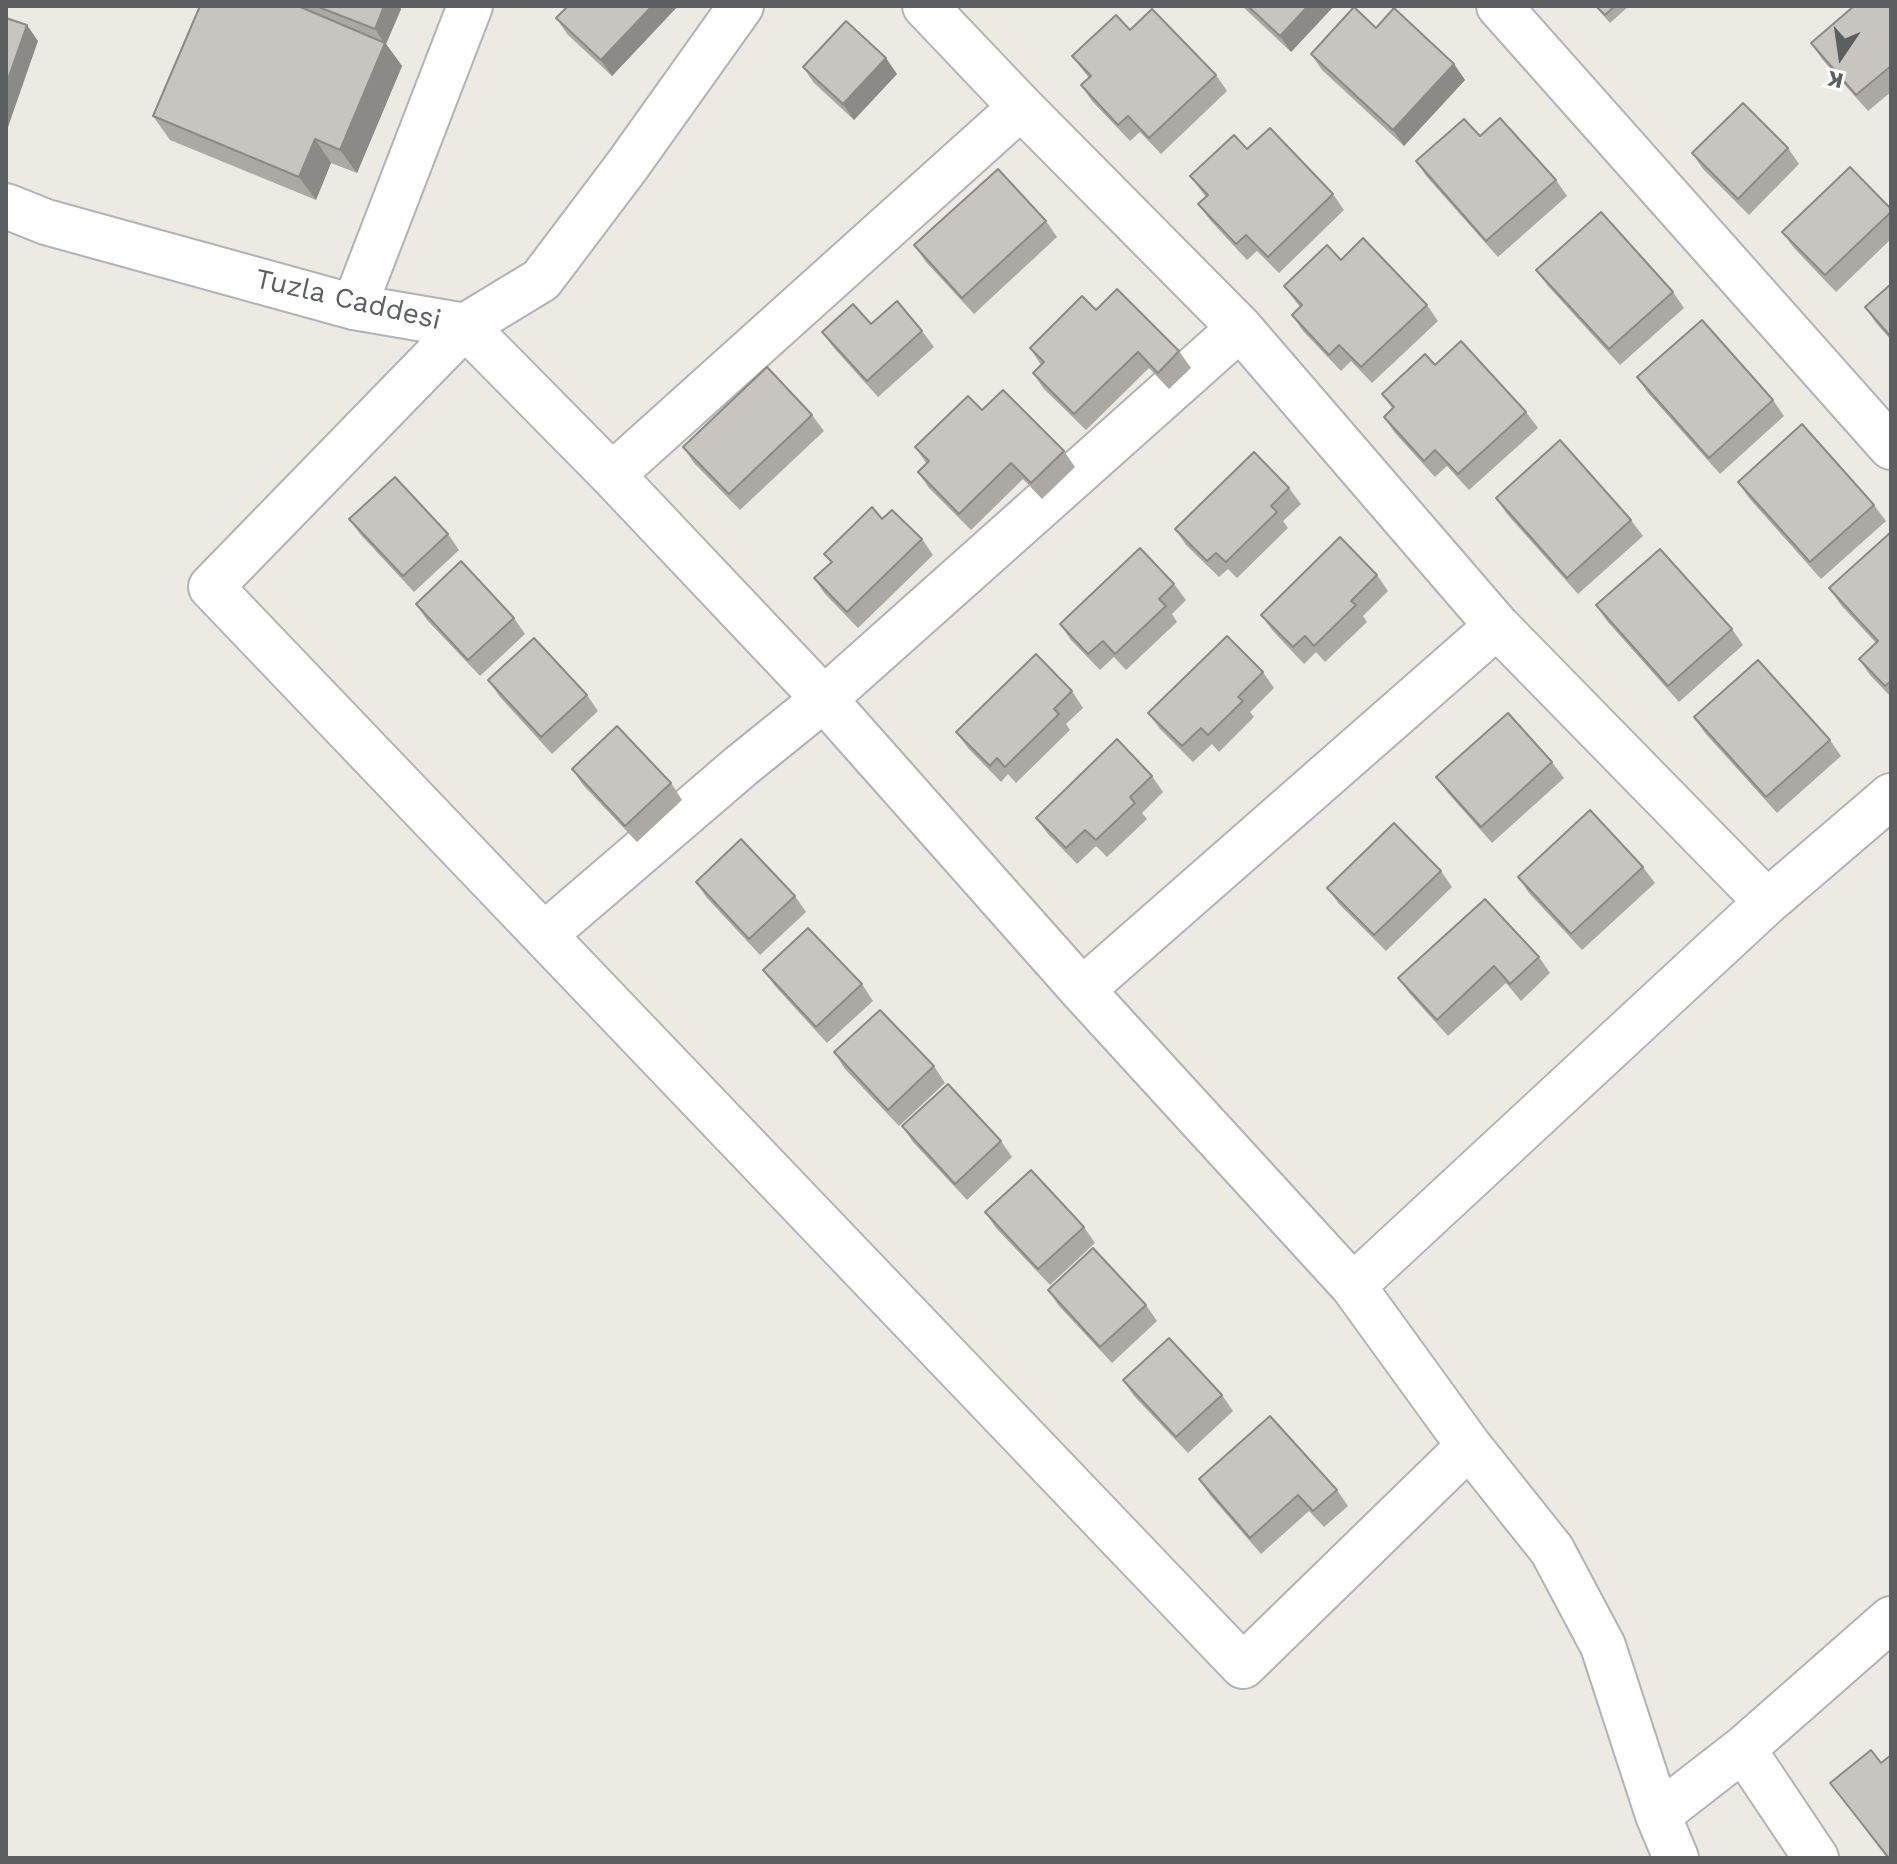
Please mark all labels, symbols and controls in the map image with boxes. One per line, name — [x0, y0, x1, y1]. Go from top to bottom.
north arrow — [1801, 16, 1881, 96]
text: K — [1825, 66, 1846, 94]
street label: Tuzla Caddesi — [252, 262, 444, 338]

